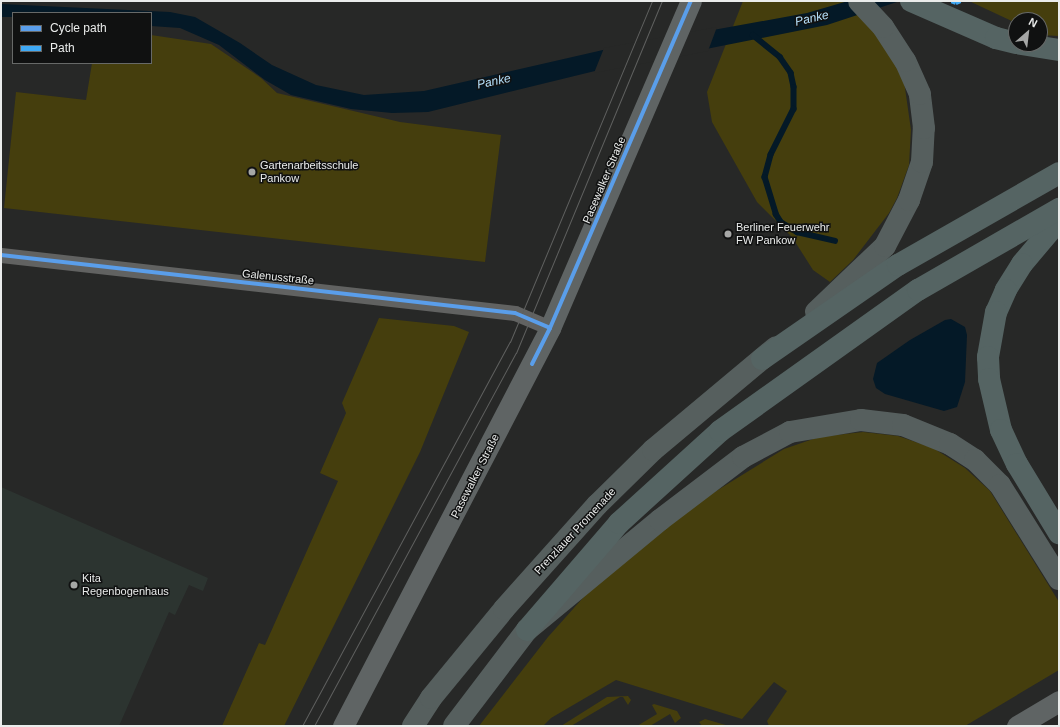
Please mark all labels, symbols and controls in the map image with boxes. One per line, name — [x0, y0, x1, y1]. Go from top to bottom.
water label: Panke — [794, 8, 830, 30]
legend — [12, 12, 152, 64]
north arrow — [1008, 12, 1048, 52]
text: N — [1027, 15, 1039, 29]
text: Cycle path — [50, 21, 107, 35]
text: Path — [50, 41, 75, 55]
water label: Panke — [476, 71, 512, 93]
street label: Pasewalker Straße — [580, 135, 628, 225]
place label: Gartenarbeitsschule Pankow — [260, 159, 358, 185]
marker: Gartenarbeitsschule Pankow — [247, 167, 257, 177]
place label: Berliner Feuerwehr FW Pankow — [736, 221, 830, 247]
marker: Berliner Feuerwehr FW Pankow — [723, 229, 733, 239]
street label: Galenusstraße — [241, 267, 315, 287]
street label: Pasewalker Straße — [448, 432, 502, 520]
street label: Prenzlauer Promenade — [532, 485, 618, 577]
place label: Kita Regenbogenhaus — [82, 572, 169, 598]
marker: Kita Regenbogenhaus — [69, 580, 79, 590]

